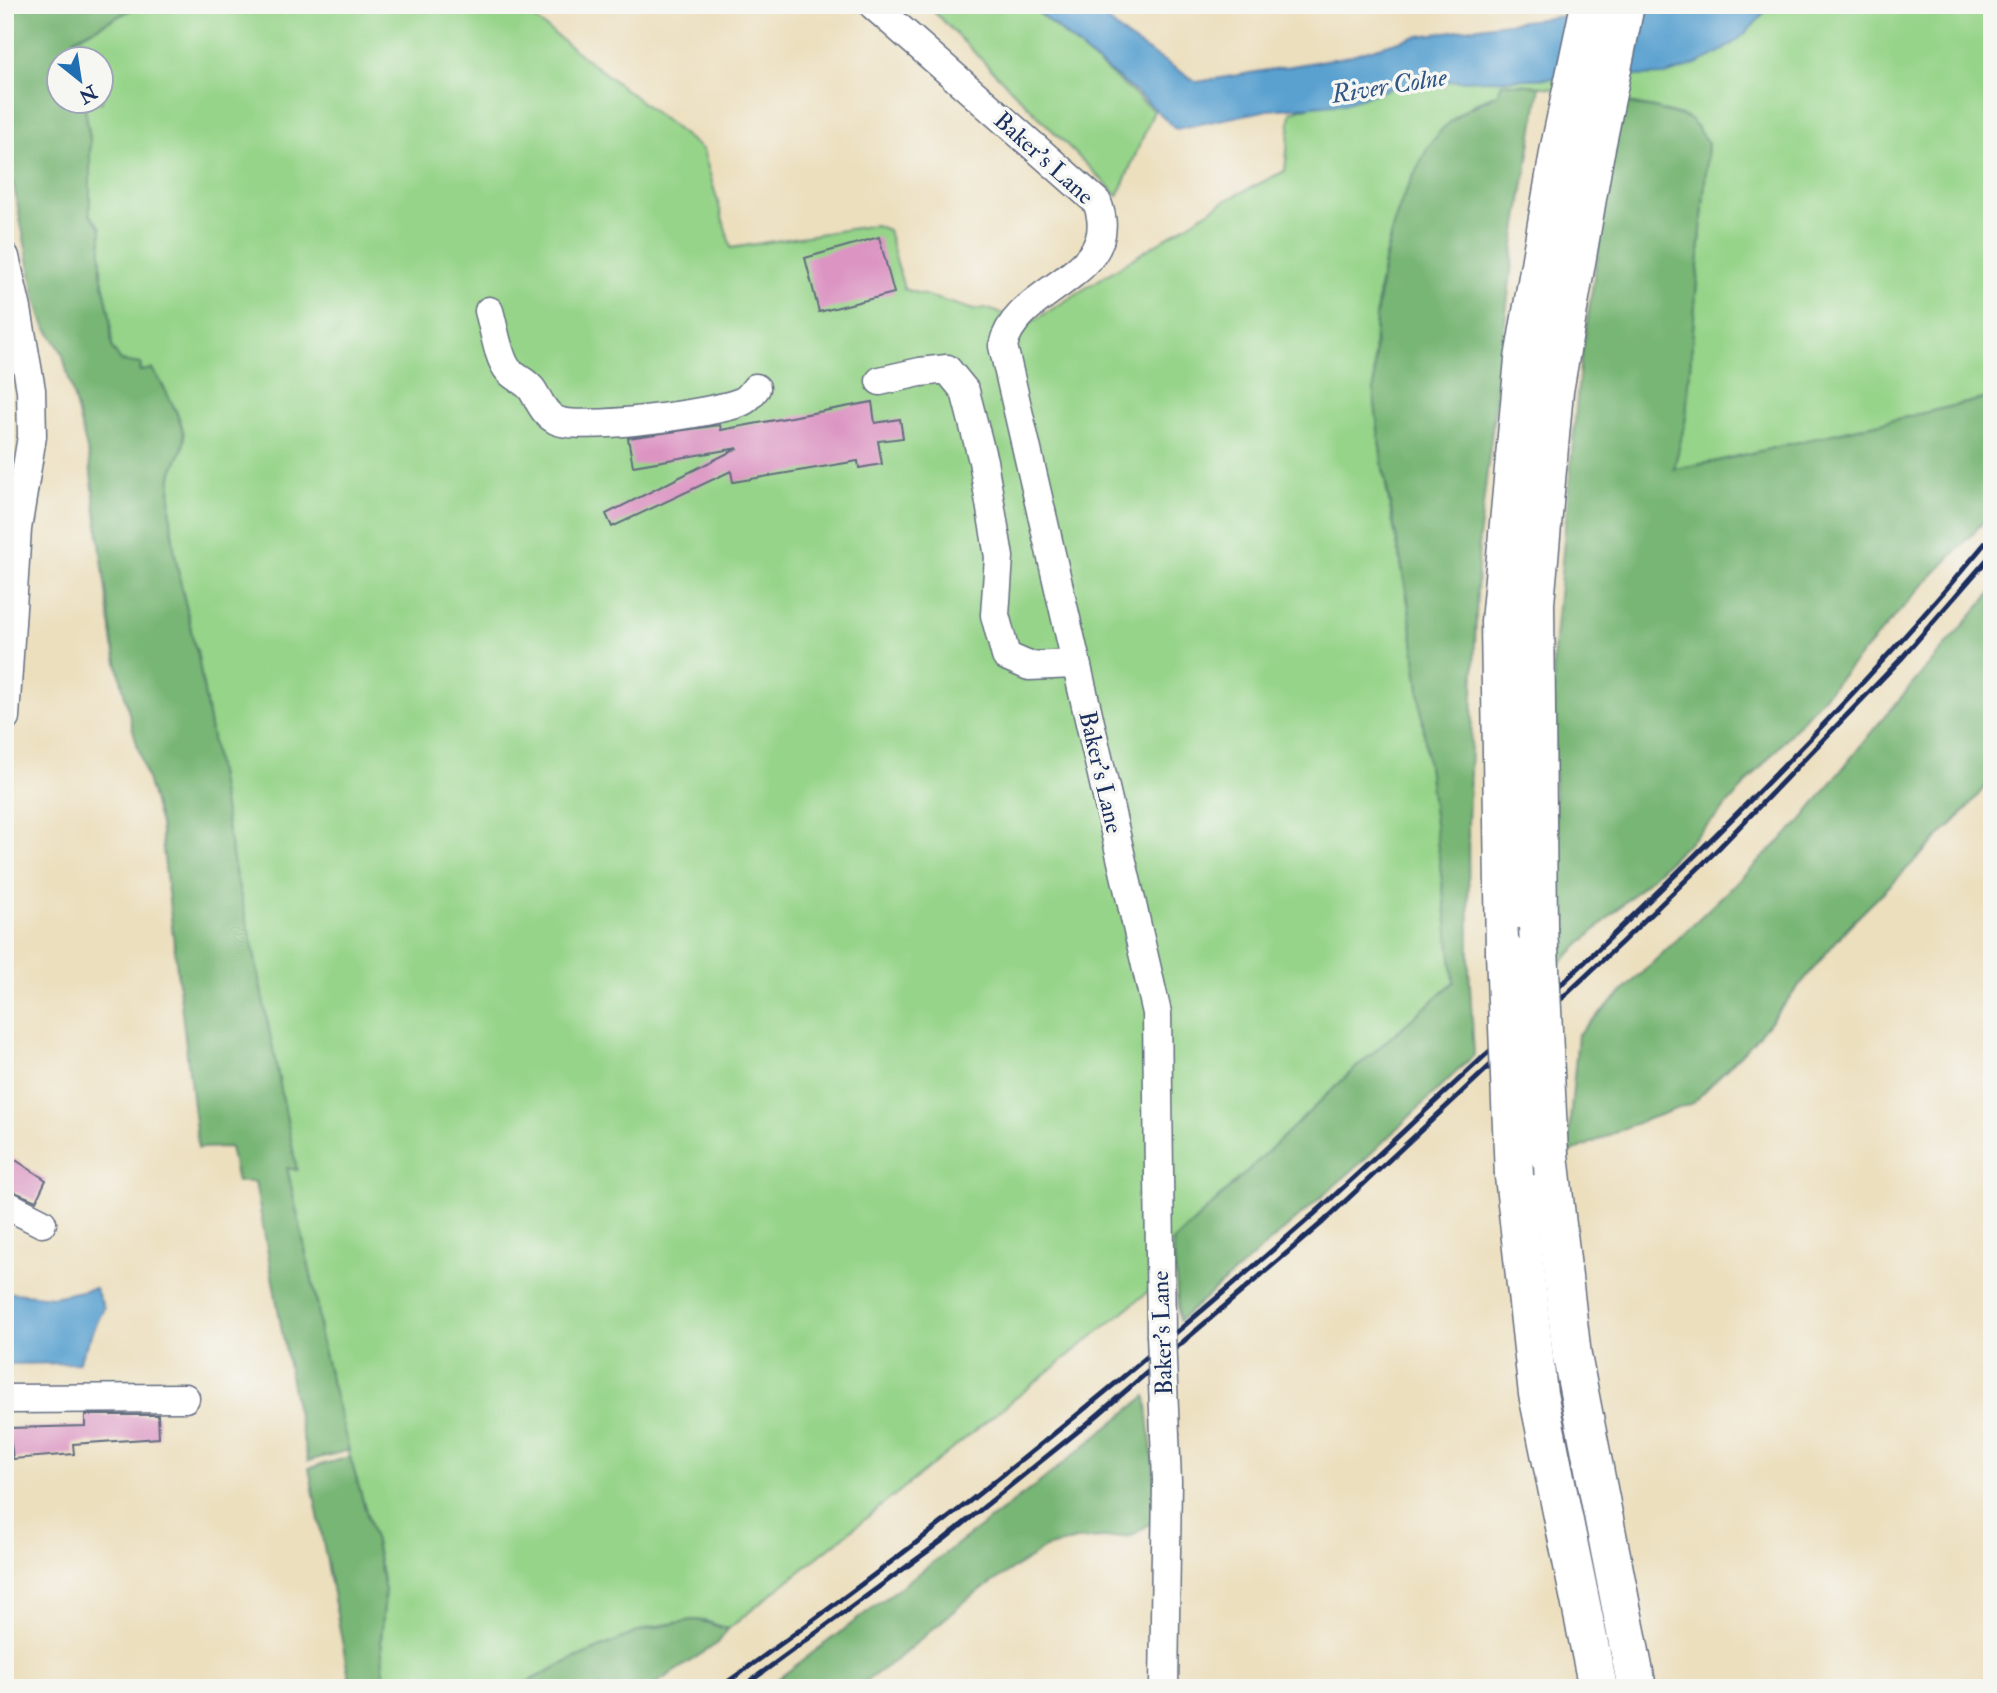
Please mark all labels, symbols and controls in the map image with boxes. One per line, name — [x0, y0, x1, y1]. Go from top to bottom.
north arrow — [46, 46, 116, 116]
water label: River Colne — [1328, 61, 1449, 111]
text: N — [74, 79, 102, 109]
street label: Baker's Lane — [987, 105, 1100, 212]
street label: Baker's Lane — [1071, 708, 1130, 836]
street label: Baker's Lane — [1145, 1270, 1180, 1396]

